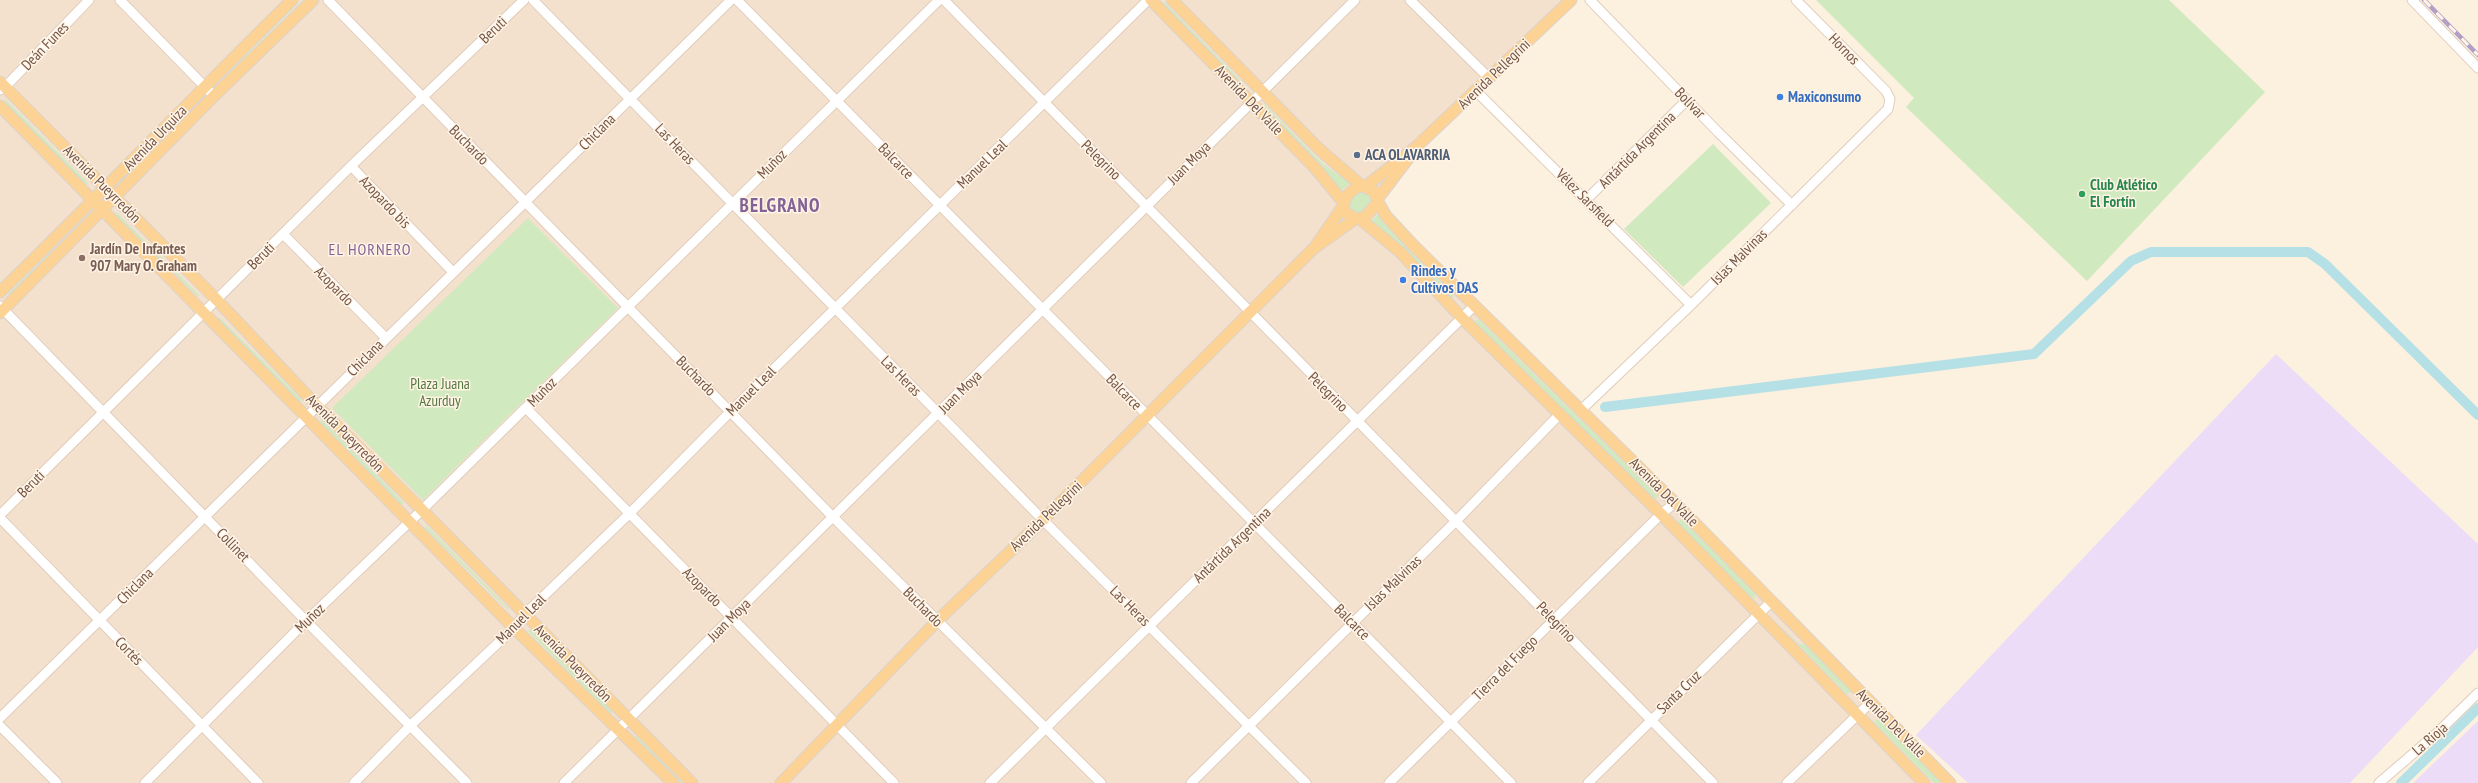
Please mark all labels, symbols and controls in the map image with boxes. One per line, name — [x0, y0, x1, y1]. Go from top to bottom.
street label: Beruti — [475, 12, 510, 47]
street label: Deán Funes — [17, 17, 72, 74]
street label: Hornos — [1825, 29, 1864, 68]
street label: Avenida Pellegrini — [1453, 34, 1534, 113]
street label: Avenida Del Valle — [1211, 61, 1287, 139]
street label: Bolívar — [1671, 83, 1710, 123]
place label: Maxiconsumo — [1788, 87, 1861, 106]
marker: Maxiconsumo — [1775, 92, 1785, 102]
street label: Avenida Urquiza — [119, 101, 191, 174]
street label: Antártida Argentina — [1594, 107, 1679, 192]
street label: Chiclana — [574, 109, 619, 154]
street label: Las Heras — [651, 119, 699, 168]
street label: Buchardo — [445, 121, 493, 169]
street label: Manuel Leal — [952, 135, 1011, 192]
street label: Pelegrino — [1077, 136, 1125, 184]
street label: Juan Moya — [1162, 137, 1214, 189]
street label: Balcarce — [874, 138, 918, 183]
street label: Avenida Pueyrredón — [59, 141, 145, 227]
street label: Muñoz — [753, 145, 791, 183]
place label: ACA OLAVARRIA — [1364, 145, 1451, 164]
marker: ACA OLAVARRIA — [1352, 150, 1362, 160]
street label: Vélez Sarsfield — [1552, 164, 1618, 231]
street label: Azopardo bis — [356, 171, 415, 232]
place label: Club Atlético El Fortín — [2090, 175, 2158, 211]
marker: Club Atlético El Fortín — [2077, 189, 2087, 199]
district label: BELGRANO — [740, 193, 820, 217]
street label: Islas Malvinas — [1706, 224, 1771, 289]
street label: Beruti — [243, 238, 278, 273]
place label: Jardín De Infantes 907 Mary O. Graham — [89, 239, 197, 275]
district label: EL HORNERO — [329, 239, 411, 259]
marker: Jardín De Infantes 907 Mary O. Graham — [77, 253, 87, 263]
place label: Rindes y Cultivos DAS — [1411, 261, 1479, 297]
street label: Azopardo — [311, 262, 358, 309]
marker: Rindes y Cultivos DAS — [1398, 275, 1408, 285]
street label: Chiclana — [342, 335, 387, 380]
street label: Las Heras — [877, 351, 926, 400]
street label: Buchardo — [672, 352, 720, 400]
street label: Manuel Leal — [722, 361, 780, 420]
street label: Juan Moya — [933, 366, 985, 418]
street label: Pelegrino — [1304, 368, 1352, 416]
street label: Balcarce — [1102, 369, 1146, 414]
street label: Muñoz — [523, 373, 561, 411]
park label: Plaza Juana Azurduy — [410, 374, 470, 410]
street label: Avenida Pueyrredón — [302, 390, 388, 476]
street label: Avenida Del Valle — [1626, 453, 1703, 530]
street label: Beruti — [13, 466, 48, 501]
street label: Avenida Pellegrini — [1005, 476, 1086, 555]
street label: Antártida Argentina — [1189, 503, 1275, 587]
street label: Collinet — [213, 524, 254, 566]
street label: Islas Malvinas — [1360, 551, 1425, 615]
street label: Chiclana — [112, 563, 157, 608]
street label: Azopardo — [679, 563, 726, 610]
street label: Las Heras — [1106, 581, 1155, 630]
street label: Buchardo — [899, 583, 947, 631]
street label: Manuel Leal — [492, 589, 550, 648]
street label: Juan Moya — [702, 594, 754, 646]
street label: Pelegrino — [1533, 597, 1580, 646]
street label: Muñoz — [291, 599, 329, 636]
street label: Balcarce — [1330, 600, 1374, 644]
street label: Avenida Pueyrredón — [530, 620, 616, 706]
street label: Tierra del Fuego — [1468, 631, 1541, 704]
street label: Cortés — [111, 632, 148, 669]
street label: Santa Cruz — [1652, 666, 1705, 718]
street label: Avenida Del Valle — [1853, 684, 1930, 761]
street label: La Rioja — [2408, 718, 2452, 759]

